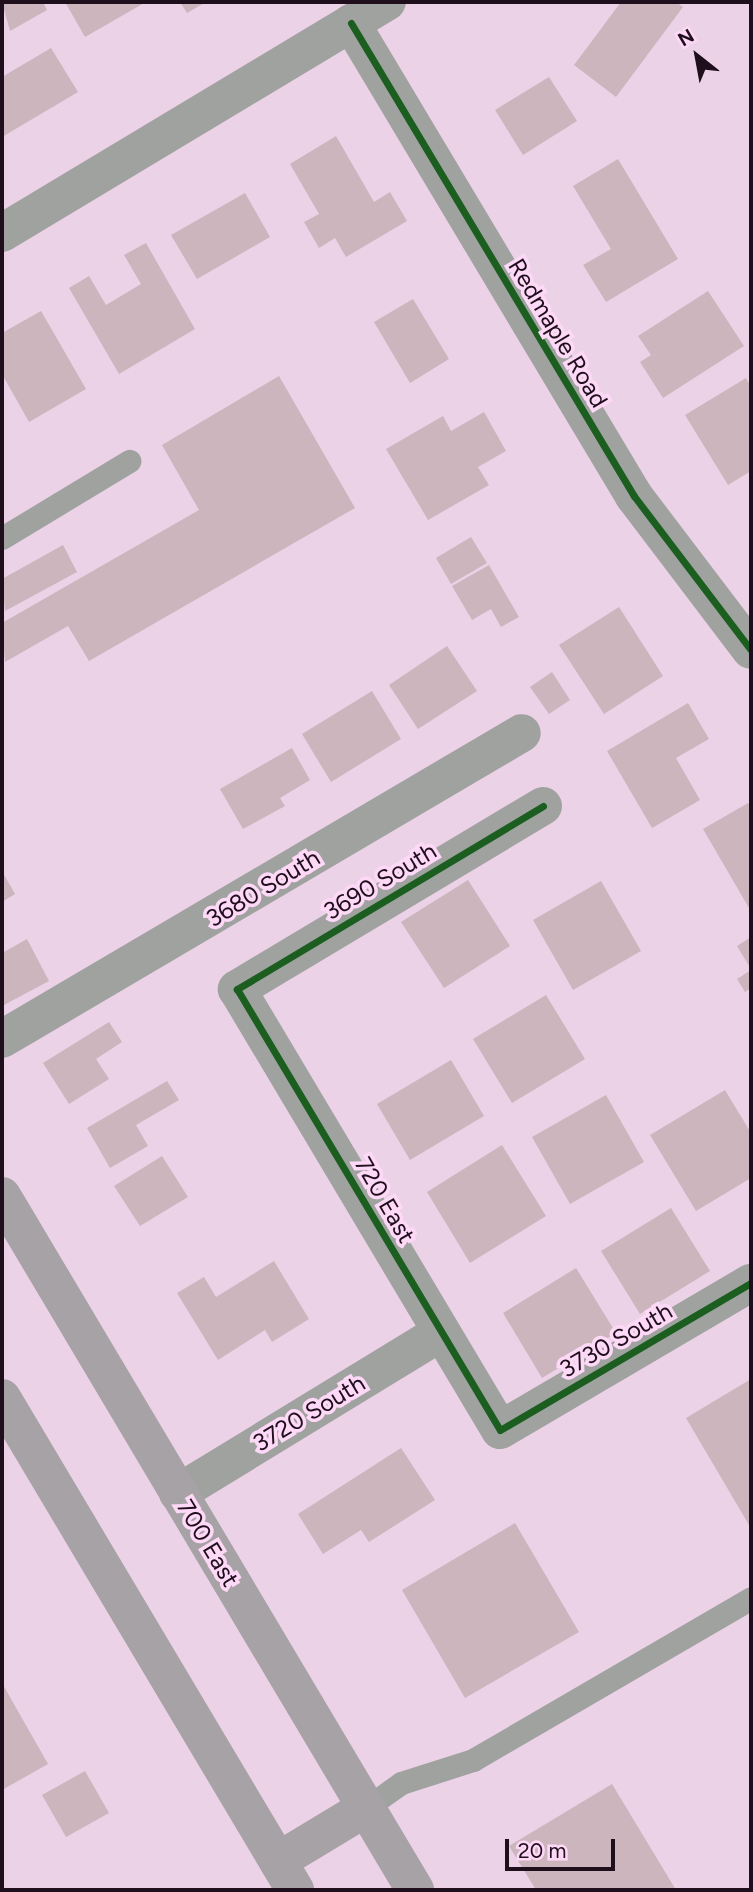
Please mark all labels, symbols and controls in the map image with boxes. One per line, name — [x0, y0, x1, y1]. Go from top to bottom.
north arrow — [662, 21, 732, 91]
text: N — [674, 24, 698, 51]
street label: Redmaple Road — [502, 253, 614, 413]
street label: 3690 South — [319, 836, 441, 926]
street label: 3680 South — [201, 843, 325, 933]
street label: 720 East — [349, 1152, 421, 1248]
street label: 3730 South — [555, 1296, 677, 1384]
street label: 3720 South — [248, 1368, 370, 1458]
street label: 700 East — [171, 1494, 245, 1592]
scale bar — [508, 1826, 618, 1870]
text: 20 m — [518, 1838, 566, 1863]

